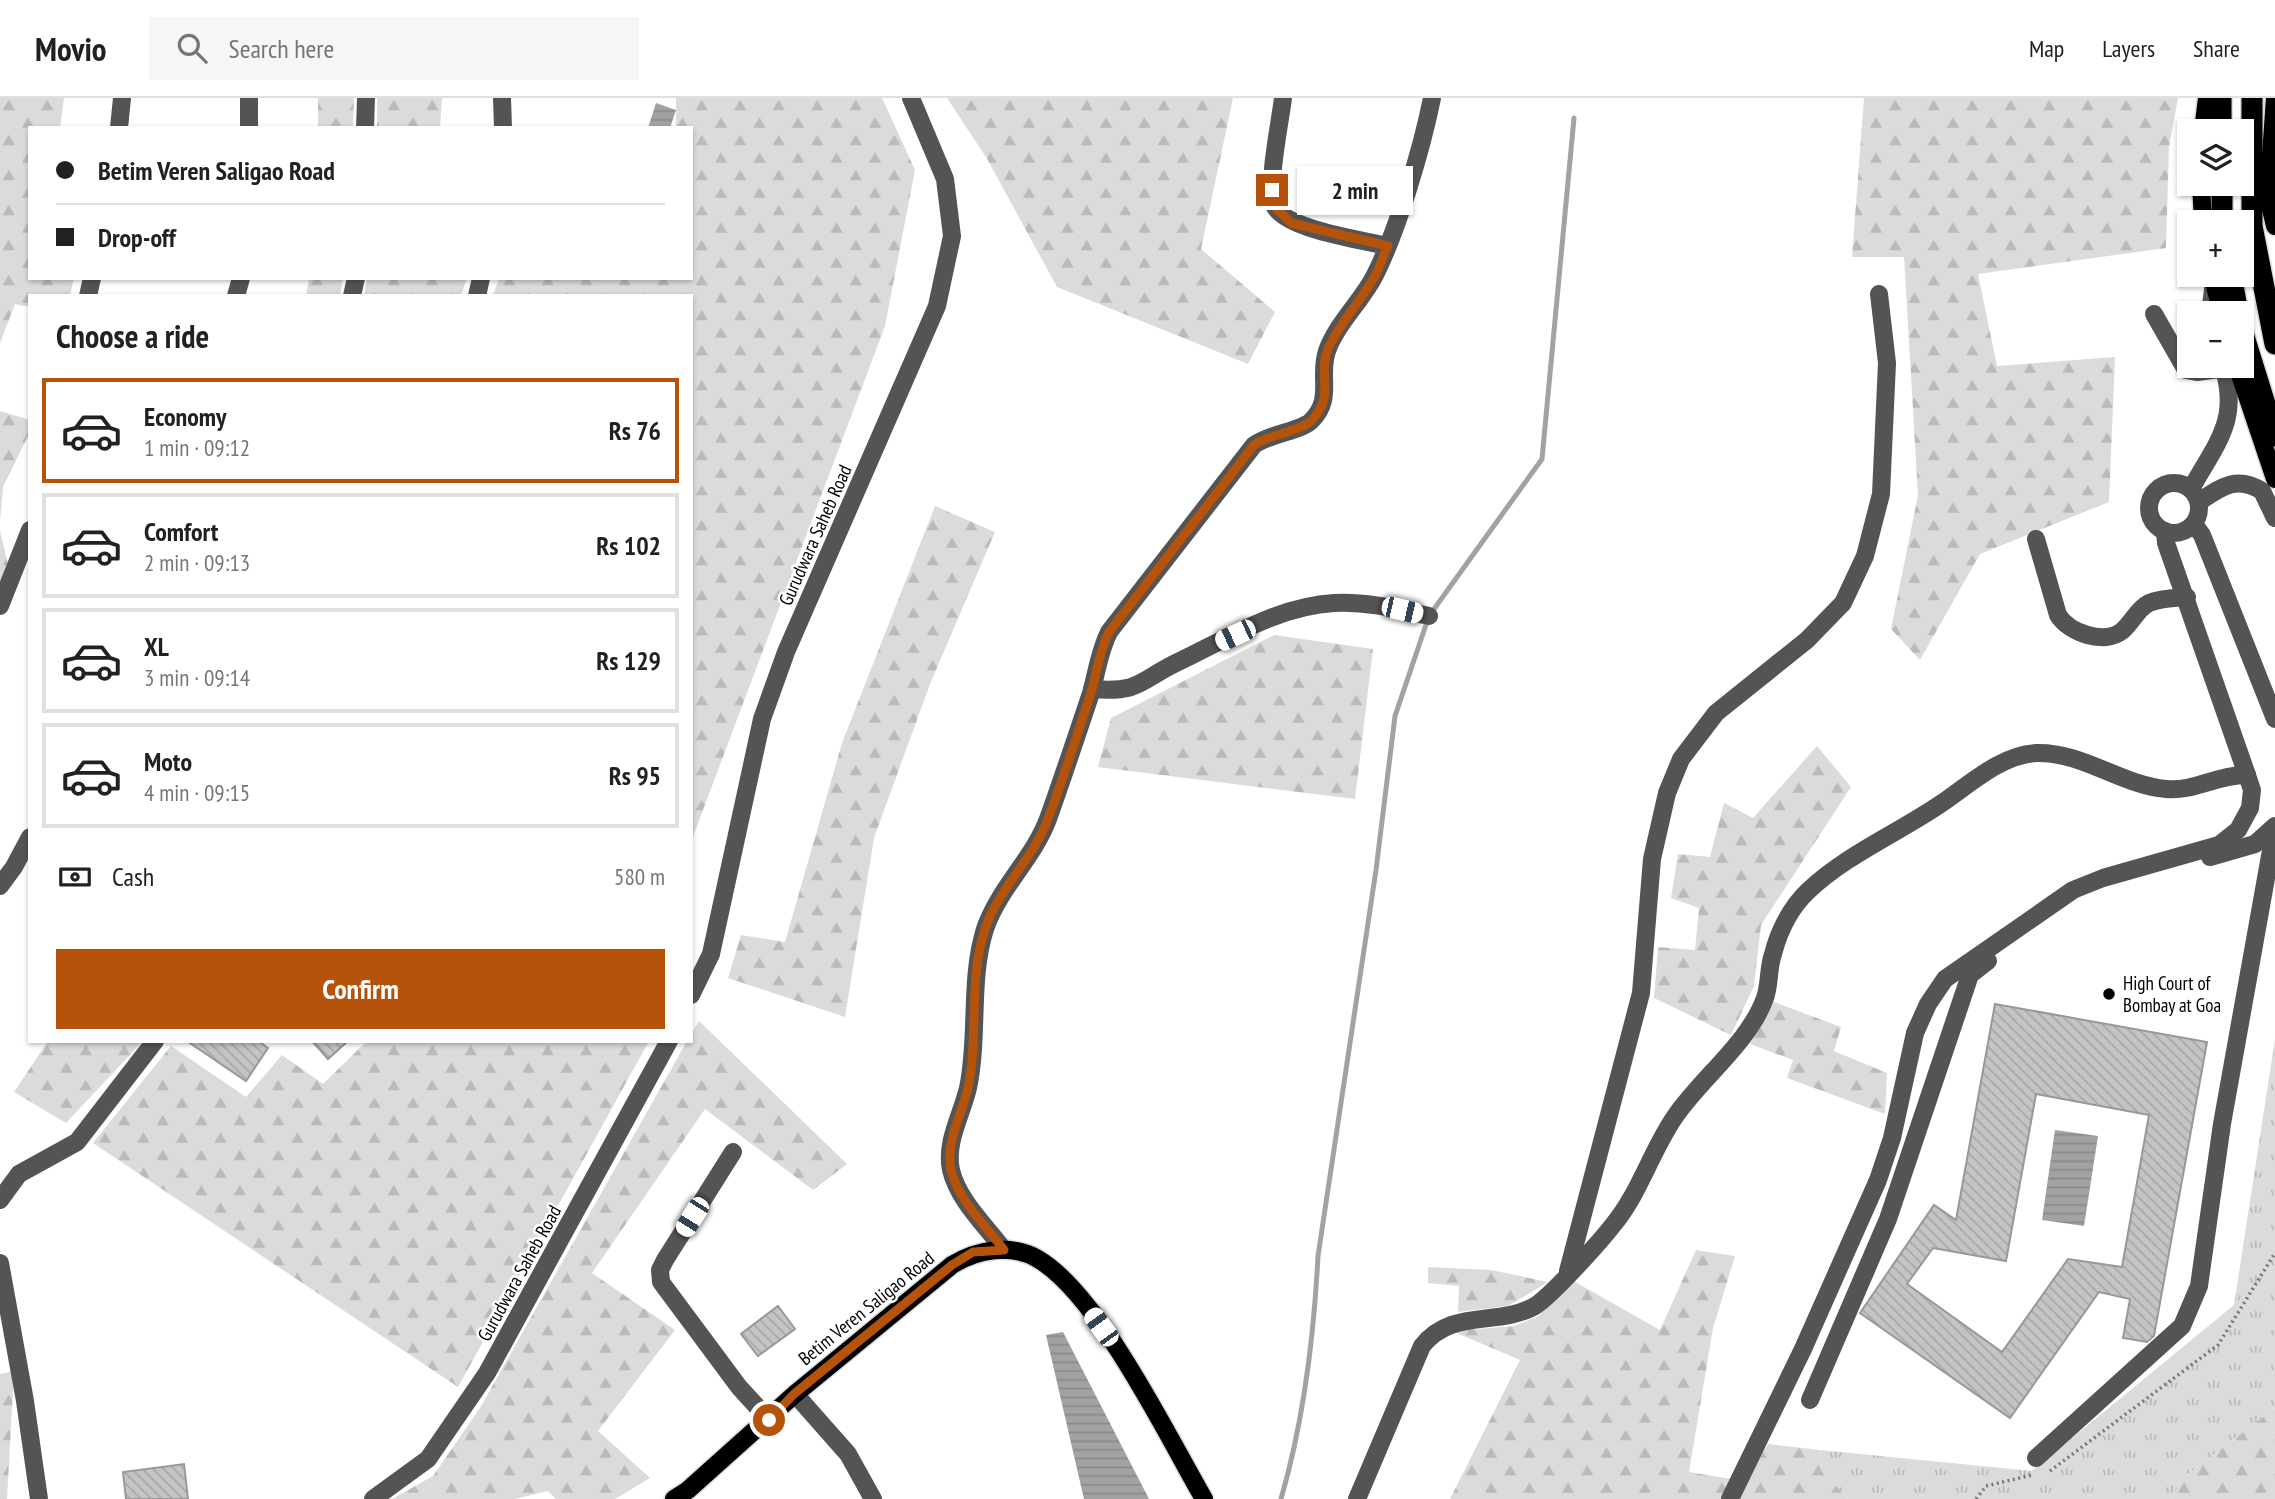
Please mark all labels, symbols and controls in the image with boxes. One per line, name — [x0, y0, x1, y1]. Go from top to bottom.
search box — [149, 17, 639, 80]
text: Movio — [35, 27, 107, 70]
icon: search — [173, 29, 211, 67]
text: Search here — [229, 32, 334, 65]
text: Map — [2029, 33, 2064, 64]
text: Layers — [2102, 33, 2155, 64]
text: Share — [2193, 33, 2240, 64]
map controls — [2177, 119, 2254, 378]
button: layers — [2177, 119, 2254, 196]
text: Betim Veren Saligao Road — [98, 154, 335, 187]
callout: 2 min — [1296, 166, 1412, 214]
route end — [1256, 174, 1288, 206]
text: 2 min — [1332, 176, 1378, 205]
button: + — [2177, 210, 2254, 287]
text: Drop-off — [98, 221, 176, 254]
button: − — [2177, 301, 2254, 378]
text: Choose a ride — [56, 315, 209, 357]
icon: car — [60, 399, 123, 462]
text: Economy — [144, 400, 226, 433]
text: Rs 76 — [609, 414, 661, 447]
text: 1 min · 09:12 — [144, 433, 250, 462]
street label: Gurudwara Saheb Road — [773, 461, 857, 609]
icon: car — [60, 514, 123, 577]
text: Comfort — [144, 515, 218, 548]
text: Rs 102 — [596, 529, 661, 562]
text: 2 min · 09:13 — [144, 548, 250, 577]
car — [1380, 595, 1425, 625]
car — [1212, 617, 1259, 653]
icon: car — [60, 629, 123, 692]
text: XL — [144, 630, 169, 663]
text: Rs 129 — [596, 644, 661, 677]
text: 3 min · 09:14 — [144, 663, 250, 692]
icon: car — [60, 744, 123, 807]
text: Moto — [144, 745, 192, 778]
text: Rs 95 — [609, 759, 661, 792]
text: 4 min · 09:15 — [144, 778, 250, 807]
icon: cash — [56, 858, 94, 896]
text: Cash — [112, 860, 154, 893]
text: 580 m — [614, 862, 665, 891]
button: Confirm — [56, 949, 665, 1029]
place label: High Court of Bombay at Goa — [2123, 971, 2221, 1017]
marker: High Court of Bombay at Goa — [2101, 986, 2117, 1002]
car — [672, 1194, 713, 1240]
street label: Gurudwara Saheb Road — [472, 1201, 566, 1345]
street label: Betim Veren Saligao Road — [793, 1246, 939, 1370]
car — [1081, 1304, 1122, 1350]
route start — [753, 1404, 785, 1436]

